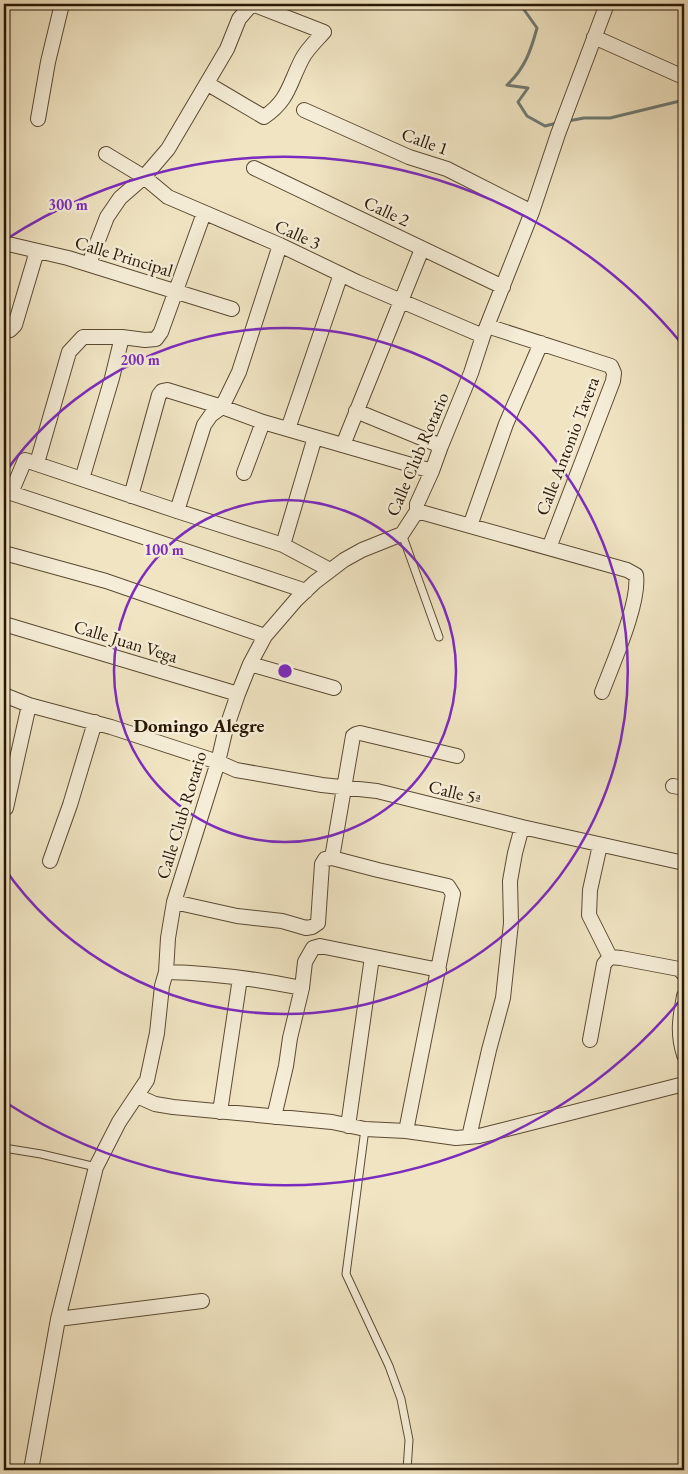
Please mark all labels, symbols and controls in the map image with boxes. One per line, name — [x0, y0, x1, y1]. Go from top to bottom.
street label: Calle 1 — [399, 122, 451, 160]
street label: Calle 2 — [360, 190, 414, 232]
text: 300 m — [48, 195, 88, 214]
street label: Calle 3 — [271, 214, 325, 254]
street label: Calle Principal — [72, 230, 176, 282]
text: 200 m — [120, 350, 160, 369]
street label: Calle Antonio Tavera — [530, 373, 604, 519]
street label: Calle Club Rotario — [381, 388, 454, 520]
text: 100 m — [144, 540, 184, 559]
street label: Calle Juan Vega — [71, 614, 182, 668]
centre of rings — [276, 662, 294, 680]
district label: Domingo Alegre — [134, 713, 265, 738]
street label: Calle Club Rotario — [151, 748, 211, 882]
street label: Calle 5ª — [426, 774, 484, 810]

